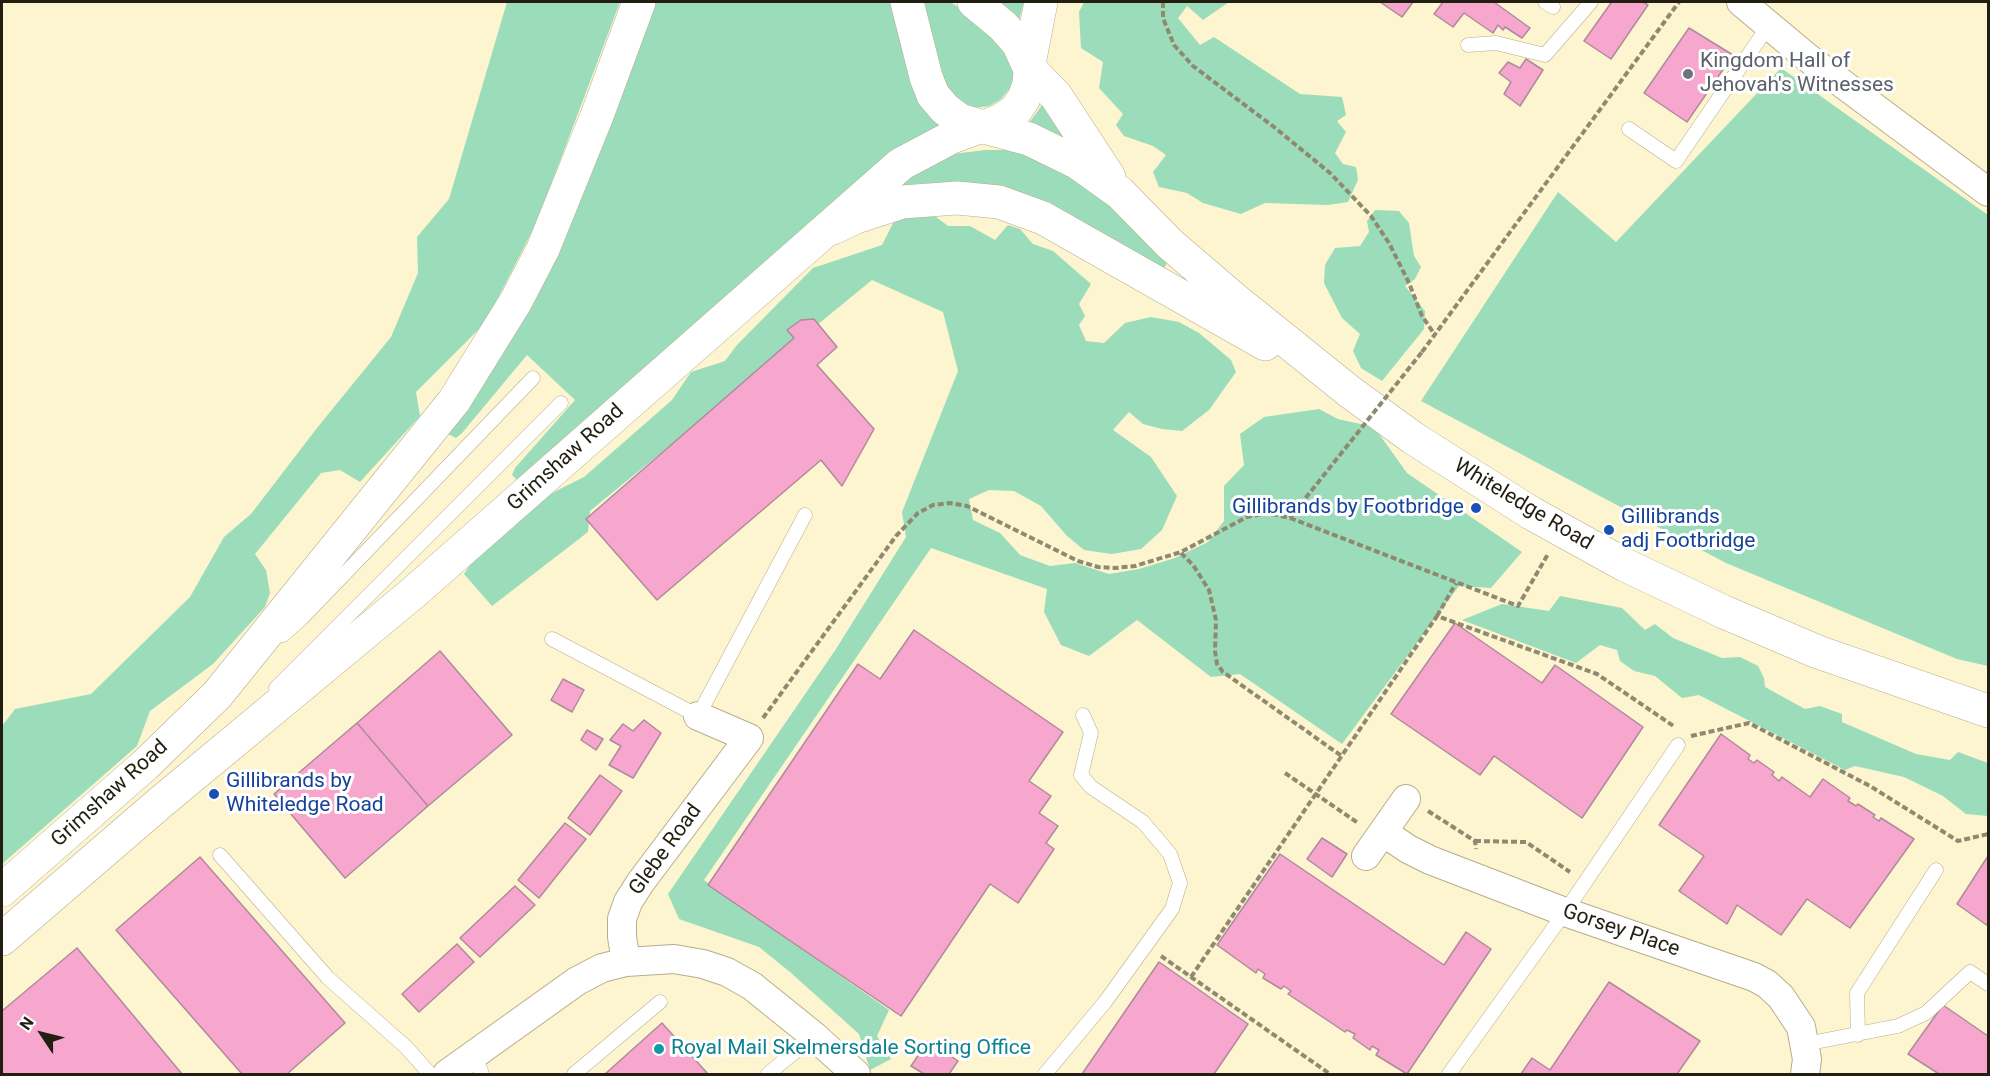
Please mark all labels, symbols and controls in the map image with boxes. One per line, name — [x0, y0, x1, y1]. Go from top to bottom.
place label: Kingdom Hall of Jehovah's Witnesses — [1700, 49, 1894, 99]
marker: Kingdom Hall of Jehovah's Witnesses — [1681, 67, 1695, 81]
street label: Grimshaw Road — [503, 399, 629, 517]
street label: Whiteledge Road — [1449, 454, 1597, 556]
place label: Gillibrands by Footbridge — [1232, 495, 1464, 521]
marker: Gillibrands by Footbridge — [1469, 501, 1483, 515]
place label: Gillibrands adj Footbridge — [1621, 505, 1756, 555]
marker: Gillibrands adj Footbridge — [1602, 523, 1616, 537]
street label: Grimshaw Road — [47, 735, 173, 853]
place label: Gillibrands by Whiteledge Road — [226, 769, 384, 819]
marker: Gillibrands by Whiteledge Road — [207, 787, 221, 801]
street label: Glebe Road — [624, 799, 708, 901]
street label: Gorsey Place — [1559, 899, 1683, 963]
north arrow — [12, 1004, 72, 1064]
text: N — [16, 1013, 38, 1033]
place label: Royal Mail Skelmersdale Sorting Office — [671, 1036, 1031, 1062]
marker: Royal Mail Skelmersdale Sorting Office — [652, 1042, 666, 1056]

